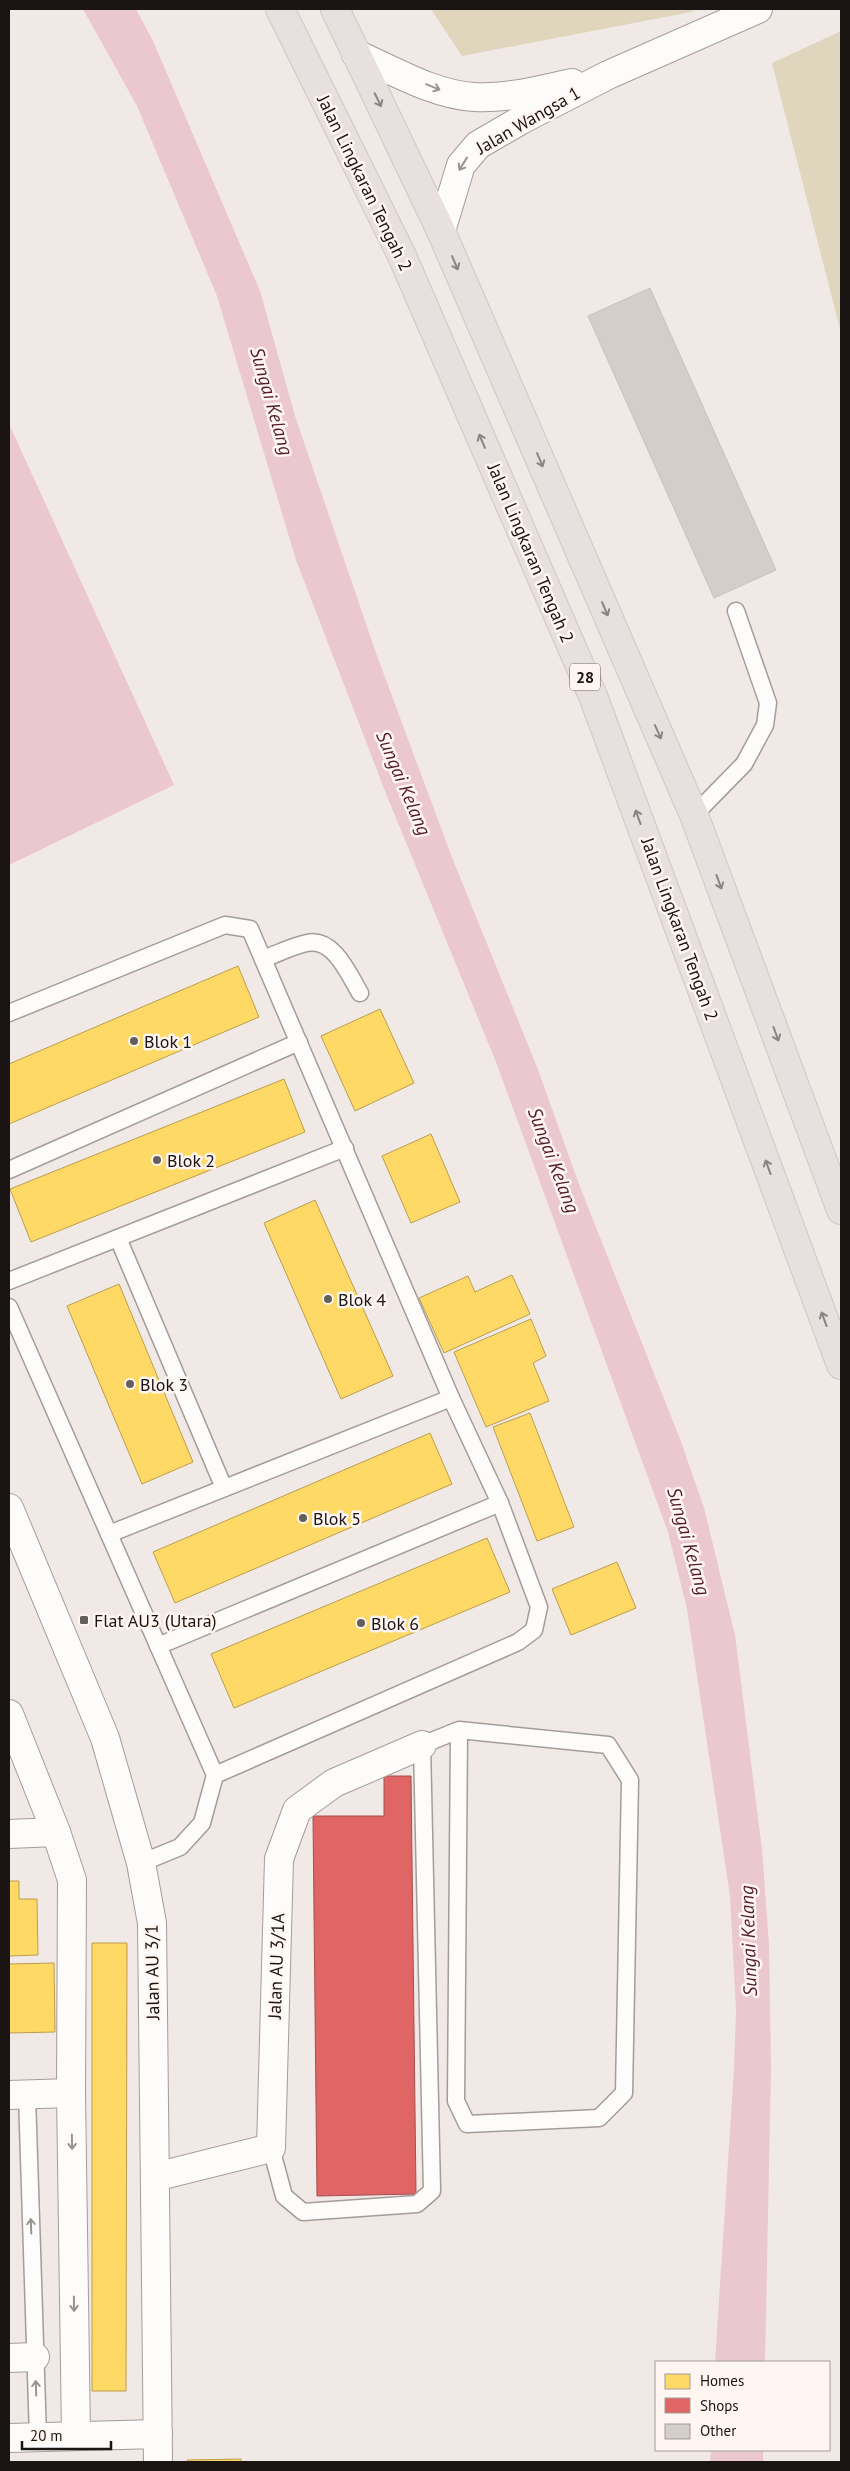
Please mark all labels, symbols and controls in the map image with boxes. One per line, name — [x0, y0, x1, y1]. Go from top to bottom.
street label: Jalan Wangsa 1 — [471, 81, 584, 160]
one-way arrow — [425, 83, 440, 93]
street label: Jalan Lingkaran Tengah 2 — [312, 90, 418, 275]
one-way arrow — [374, 92, 384, 107]
one-way arrow — [458, 156, 468, 170]
one-way arrow — [450, 255, 460, 270]
water label: Sungai Kelang — [245, 344, 299, 458]
one-way arrow — [477, 434, 487, 449]
one-way arrow — [536, 452, 546, 467]
street label: Jalan Lingkaran Tengah 2 — [482, 459, 579, 646]
one-way arrow — [601, 602, 610, 617]
road number: 28 — [570, 664, 600, 690]
one-way arrow — [653, 724, 663, 739]
water label: Sungai Kelang — [371, 727, 437, 839]
one-way arrow — [633, 810, 642, 825]
street label: Jalan Lingkaran Tengah 2 — [636, 833, 724, 1024]
one-way arrow — [715, 874, 724, 889]
one-way arrow — [772, 1026, 781, 1041]
place label: Blok 1 — [144, 1030, 192, 1053]
marker: Blok 1 — [128, 1035, 140, 1047]
water label: Sungai Kelang — [523, 1104, 585, 1217]
place label: Blok 2 — [167, 1149, 215, 1172]
marker: Blok 2 — [151, 1154, 163, 1166]
one-way arrow — [763, 1159, 772, 1175]
place label: Blok 4 — [338, 1288, 386, 1311]
marker: Blok 4 — [322, 1293, 334, 1305]
one-way arrow — [819, 1312, 828, 1327]
place label: Blok 3 — [140, 1373, 188, 1396]
marker: Blok 3 — [124, 1378, 136, 1390]
water label: Sungai Kelang — [662, 1484, 716, 1598]
place label: Blok 5 — [313, 1507, 361, 1530]
marker: Blok 5 — [297, 1512, 309, 1524]
place label: Flat AU3 (Utara) — [94, 1609, 217, 1632]
place label: Blok 6 — [371, 1612, 419, 1635]
marker: Flat AU3 (Utara) — [78, 1614, 90, 1626]
marker: Blok 6 — [355, 1617, 367, 1629]
water label: Sungai Kelang — [734, 1885, 762, 1997]
street label: Jalan AU 3/1A — [263, 1912, 289, 2020]
street label: Jalan AU 3/1 — [140, 1924, 164, 2021]
one-way arrow — [67, 2133, 76, 2149]
one-way arrow — [26, 2218, 36, 2234]
one-way arrow — [69, 2296, 79, 2312]
legend — [655, 2361, 830, 2451]
text: Homes — [700, 2371, 744, 2390]
one-way arrow — [31, 2381, 41, 2397]
text: Shops — [700, 2396, 739, 2415]
scale bar — [22, 2418, 111, 2450]
text: Other — [700, 2421, 736, 2440]
text: 20 m — [30, 2426, 63, 2445]

